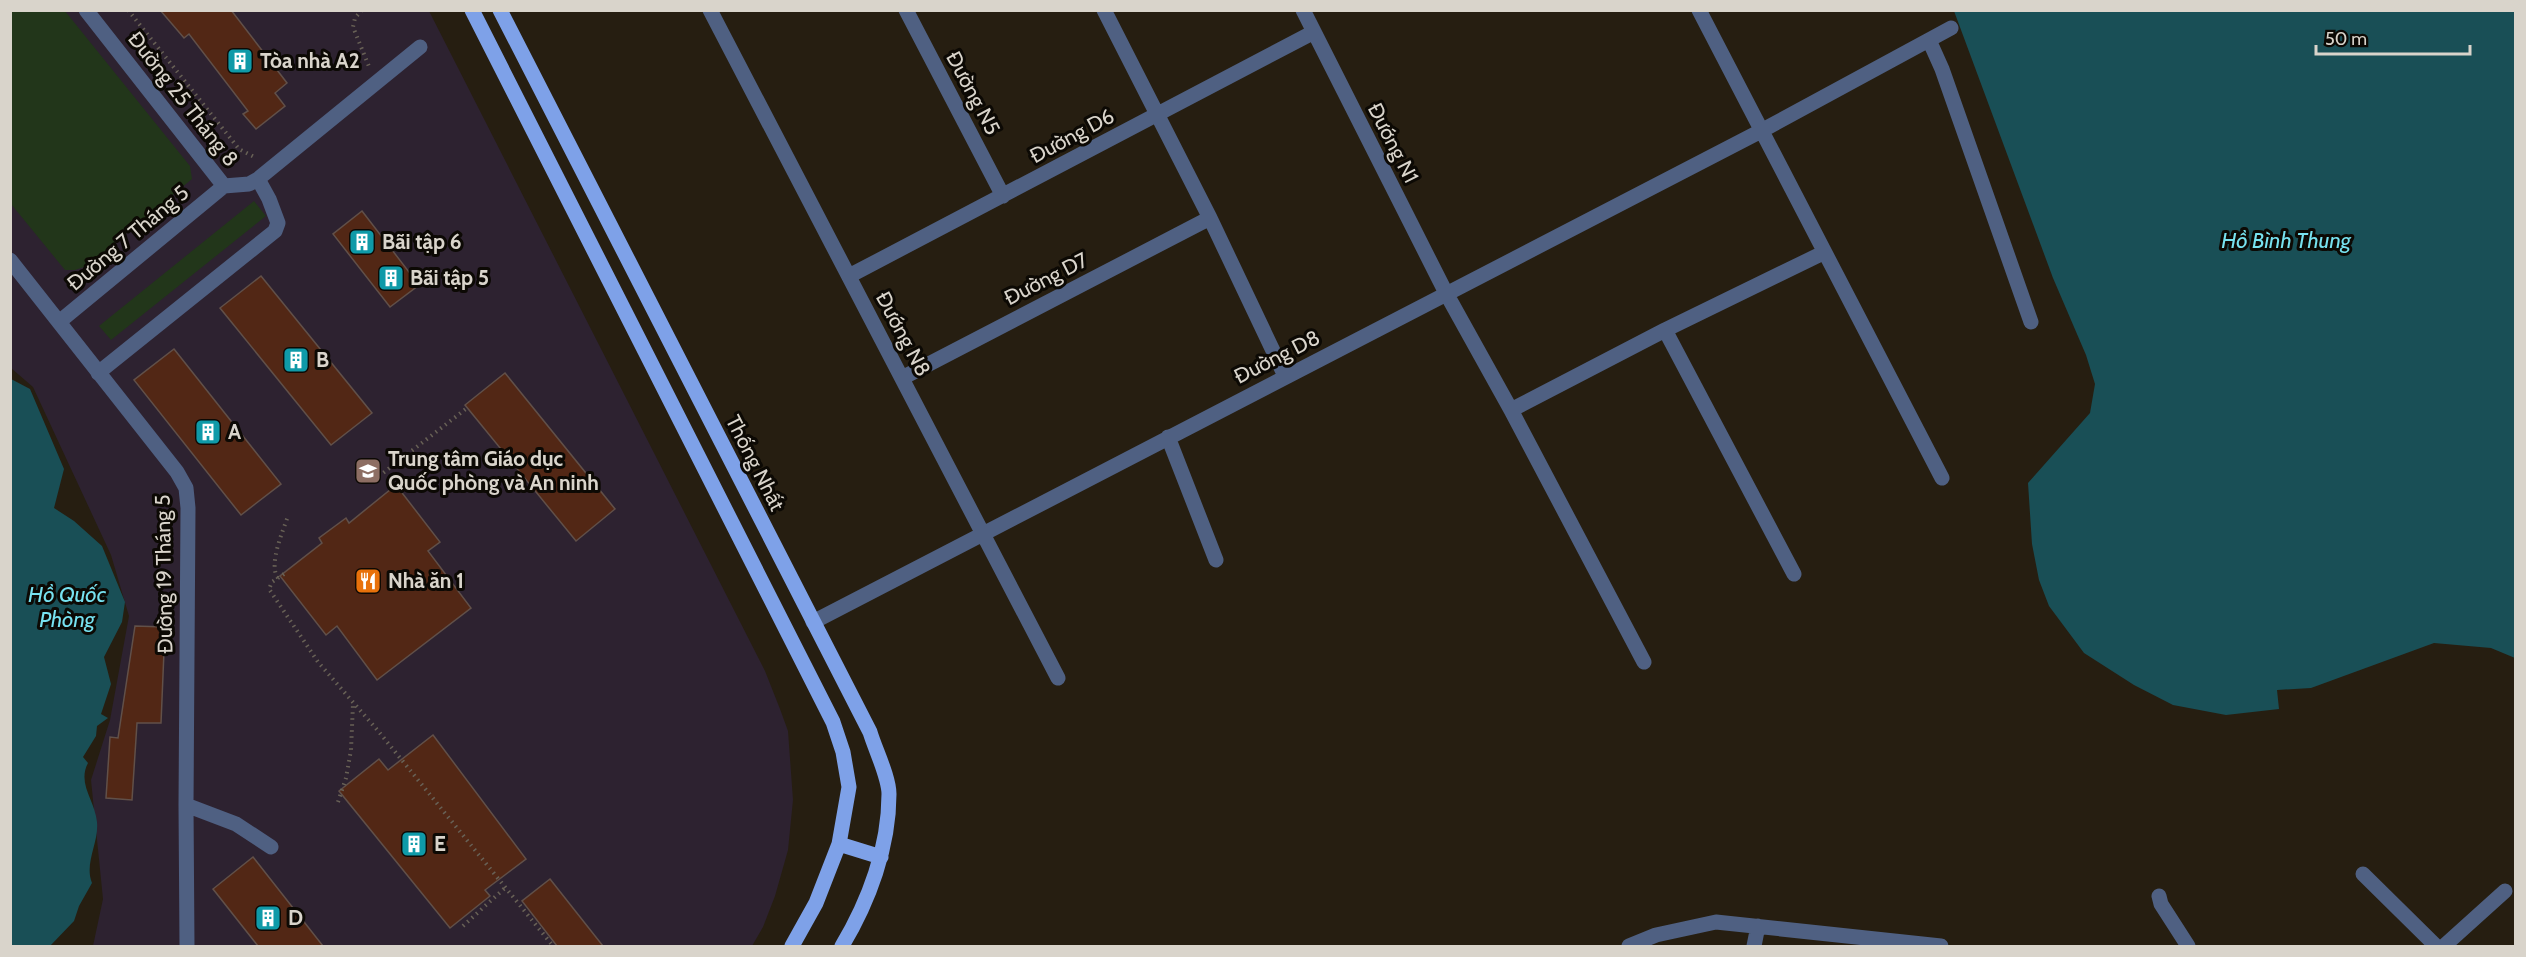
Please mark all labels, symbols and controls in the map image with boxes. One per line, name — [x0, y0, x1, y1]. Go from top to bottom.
scale bar — [2316, 18, 2470, 56]
street label: Đường 25 Tháng 8 — [123, 26, 244, 171]
text: 50 m — [2325, 28, 2367, 50]
building icon: Tòa nhà A2 — [225, 46, 255, 76]
street label: Đường N5 — [941, 47, 1006, 139]
place label: Tòa nhà A2 — [260, 48, 360, 73]
street label: Đướng N1 — [1363, 99, 1424, 187]
street label: Đường D6 — [1025, 103, 1118, 168]
street label: Đường 7 Tháng 5 — [62, 180, 194, 296]
building icon: Bãi tập 6 — [347, 227, 377, 257]
water label: Hồ Bình Thung — [2221, 227, 2352, 254]
place label: Bãi tập 6 — [382, 229, 462, 254]
street label: Đường D7 — [1000, 247, 1092, 310]
building icon: Bãi tập 5 — [376, 263, 406, 293]
place label: Bãi tập 5 — [410, 265, 489, 290]
street label: Đướng N8 — [871, 287, 936, 380]
street label: Đường D8 — [1230, 324, 1324, 389]
building icon: B — [281, 345, 311, 375]
place label: B — [316, 347, 329, 372]
street label: Thống Nhất — [721, 411, 790, 515]
building icon: A — [193, 417, 223, 447]
place label: A — [228, 419, 242, 444]
place label: Trung tâm Giáo dục Quốc phòng và An ninh — [388, 446, 599, 495]
school or university icon: Trung tâm Giáo dục Quốc phòng và An ninh — [353, 456, 383, 486]
street label: Đường 19 Tháng 5 — [150, 494, 177, 654]
restaurant icon: Nhà ăn 1 — [353, 566, 383, 596]
place label: Nhà ăn 1 — [388, 568, 464, 593]
water label: Hồ Quốc Phòng — [28, 581, 107, 633]
building icon: E — [399, 829, 429, 859]
place label: E — [434, 831, 446, 856]
building icon: D — [253, 903, 283, 933]
place label: D — [288, 905, 303, 930]

